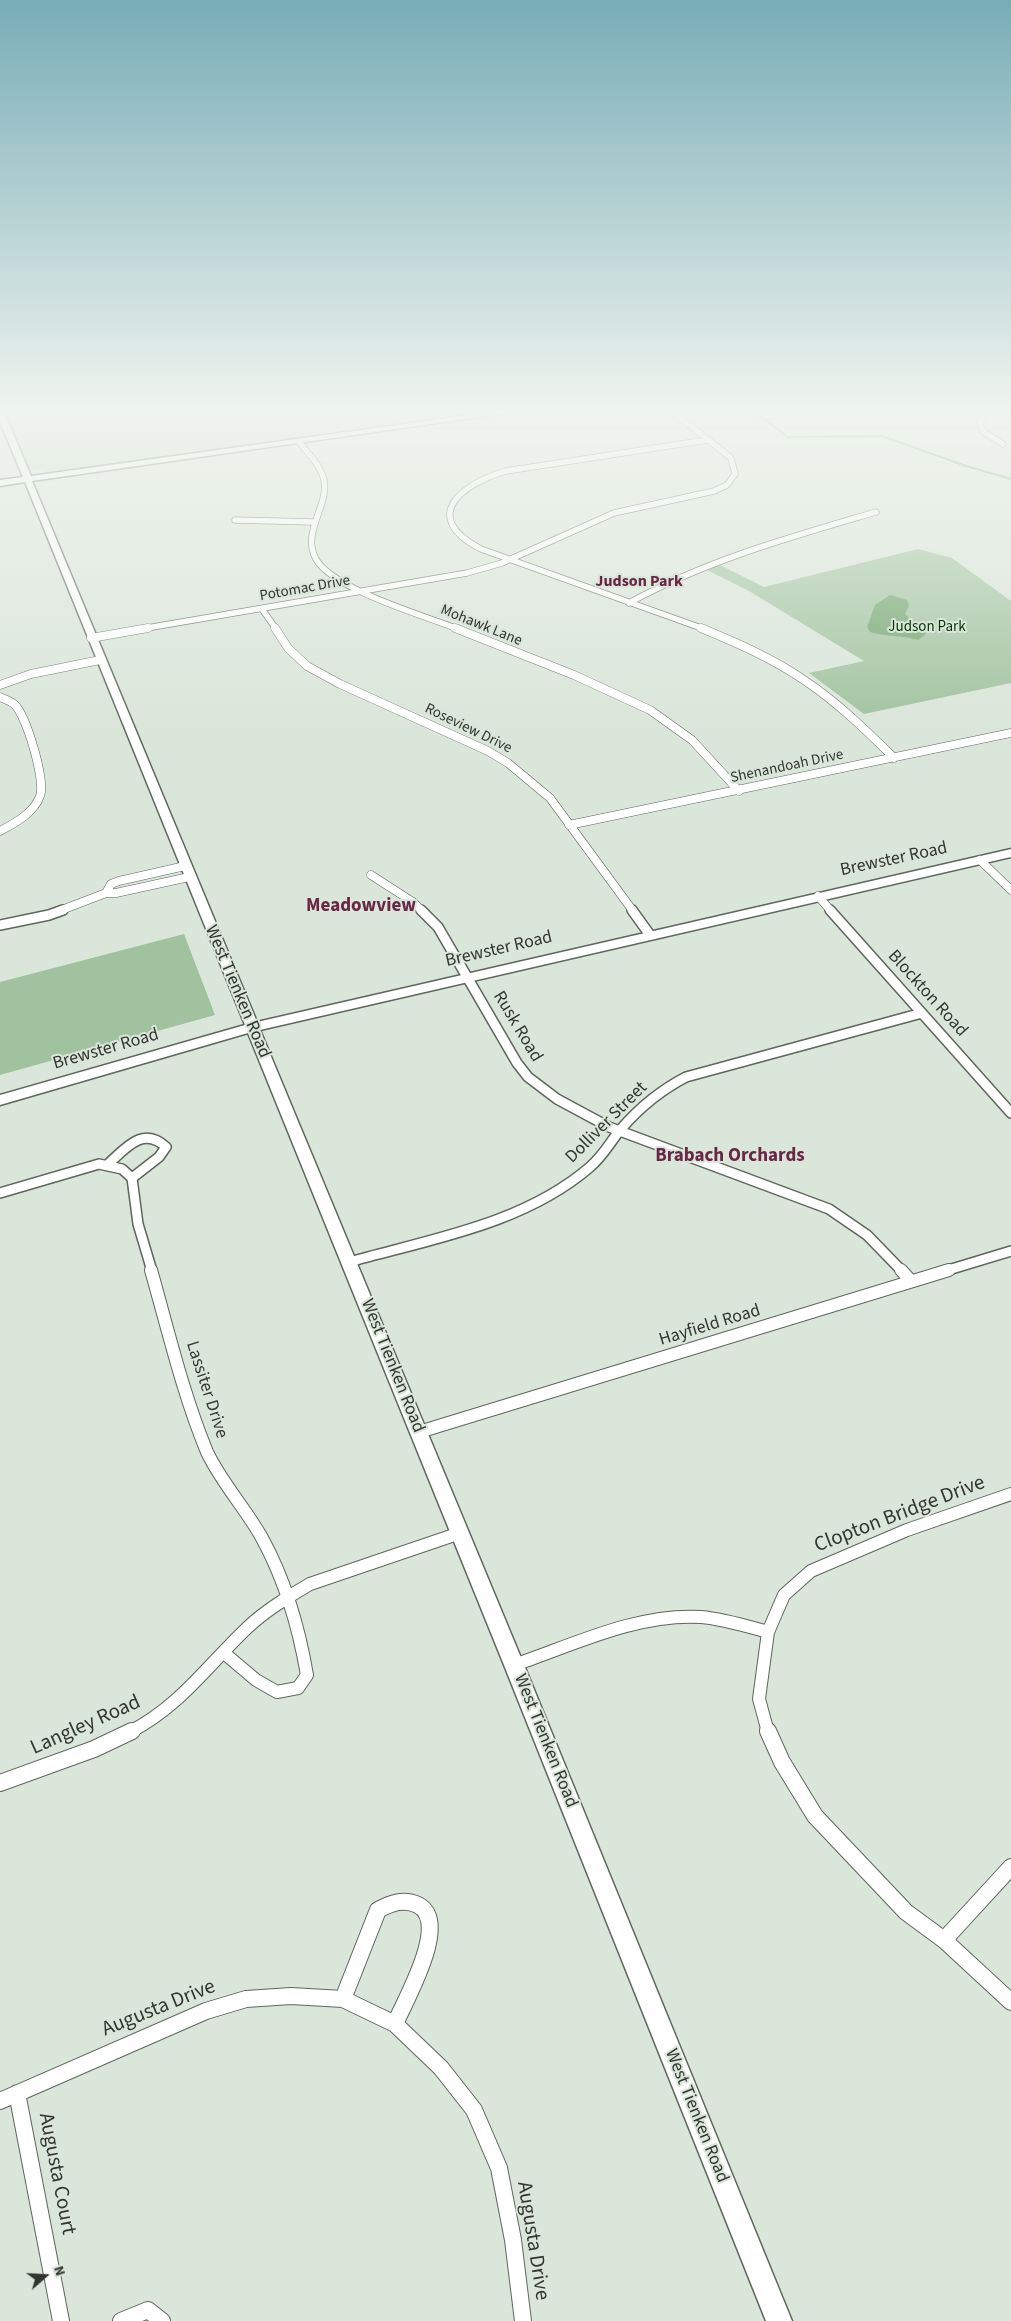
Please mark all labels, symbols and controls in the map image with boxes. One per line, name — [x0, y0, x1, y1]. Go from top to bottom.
street label: Potomac Drive — [258, 572, 352, 606]
district label: Judson Park — [595, 572, 683, 592]
street label: Mohawk Lane — [438, 601, 524, 651]
park label: Judson Park — [888, 619, 966, 637]
street label: Roseview Drive — [421, 700, 515, 758]
street label: Shenandoah Drive — [729, 746, 845, 788]
street label: Brewster Road — [838, 838, 950, 882]
district label: Meadowview — [306, 896, 416, 918]
street label: West Tienken Road — [199, 922, 275, 1062]
street label: Brewster Road — [443, 927, 555, 973]
street label: Blockton Road — [882, 946, 972, 1042]
street label: Rusk Road — [487, 988, 547, 1066]
street label: Brewster Road — [51, 1025, 161, 1075]
street label: Dolliver Street — [562, 1078, 652, 1168]
district label: Brabach Orchards — [655, 1146, 805, 1168]
street label: West Tienken Road — [355, 1296, 429, 1436]
street label: Hayfield Road — [657, 1300, 763, 1352]
street label: Lassiter Drive — [180, 1339, 232, 1441]
street label: Clopton Bridge Drive — [811, 1471, 989, 1559]
street label: West Tienken Road — [508, 1671, 582, 1811]
street label: Langley Road — [27, 1691, 145, 1761]
street label: Augusta Drive — [99, 1975, 219, 2043]
street label: West Tienken Road — [659, 2046, 733, 2186]
street label: Augusta Court — [32, 2111, 80, 2237]
street label: Augusta Drive — [510, 2180, 554, 2302]
north arrow — [20, 2251, 70, 2301]
text: N — [48, 2263, 70, 2279]

